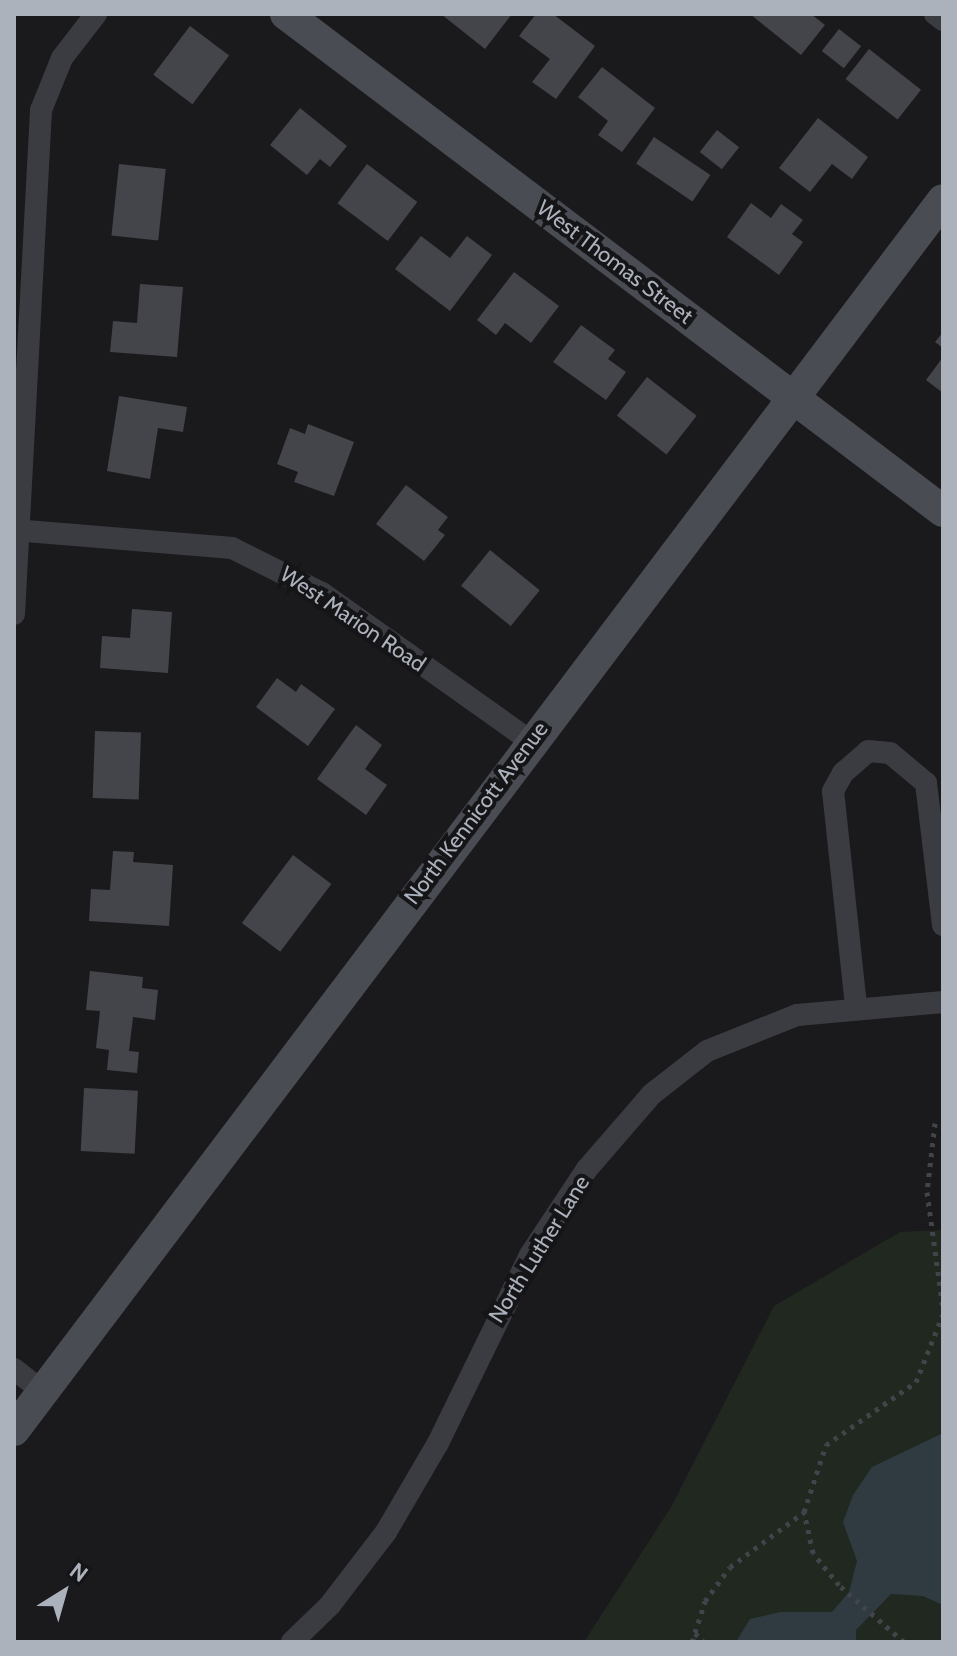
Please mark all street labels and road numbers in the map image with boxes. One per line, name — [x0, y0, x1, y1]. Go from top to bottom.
street label: West Thomas Street — [532, 195, 698, 329]
street label: West Marion Road — [275, 561, 431, 677]
street label: North Kennicott Avenue — [399, 716, 553, 910]
street label: North Luther Lane — [483, 1171, 595, 1327]

